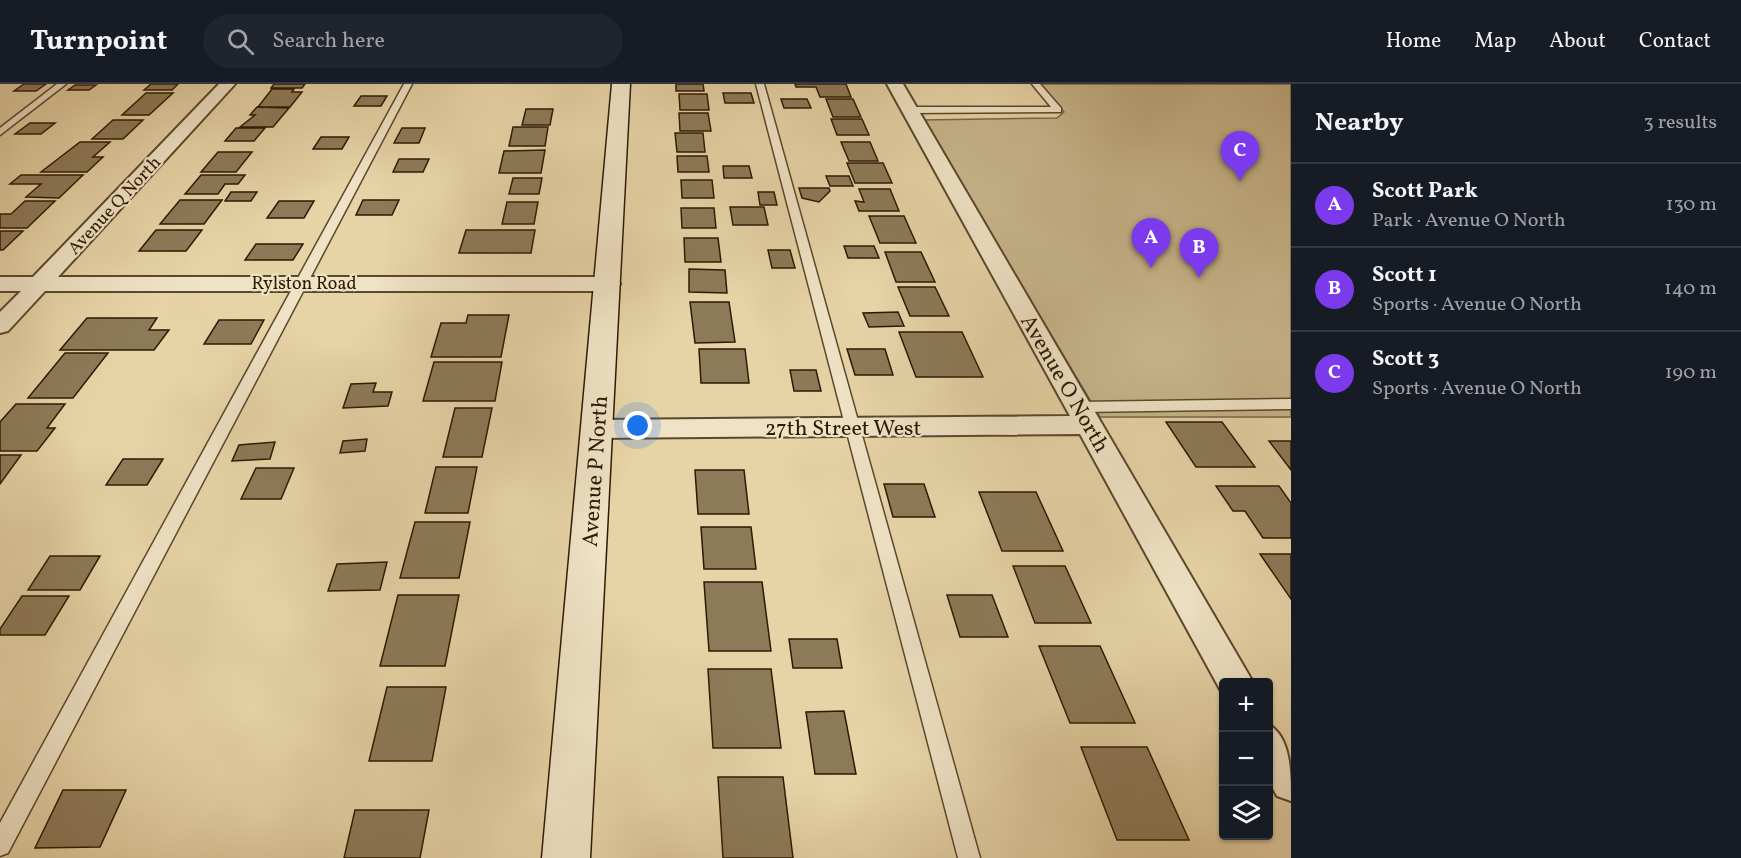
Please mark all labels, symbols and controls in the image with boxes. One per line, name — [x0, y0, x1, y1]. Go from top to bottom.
search box — [203, 14, 623, 68]
text: Turnpoint — [30, 22, 167, 61]
icon: search — [224, 25, 257, 58]
text: Search here — [272, 26, 385, 57]
text: Home — [1386, 27, 1441, 56]
text: Map — [1474, 27, 1516, 56]
text: About — [1549, 27, 1606, 56]
text: Contact — [1639, 27, 1711, 56]
text: Nearby — [1315, 105, 1404, 141]
text: 3 results — [1643, 109, 1717, 137]
pin: C — [1220, 132, 1260, 181]
street label: Avenue Q North — [63, 151, 168, 261]
text: Scott Park — [1372, 176, 1478, 207]
text: A — [1327, 191, 1342, 219]
text: 130 m — [1666, 191, 1717, 219]
text: Park · Avenue O North — [1372, 207, 1566, 235]
pin: A — [1132, 218, 1170, 268]
pin: B — [1180, 228, 1218, 278]
text: Scott 1 — [1372, 260, 1437, 291]
street label: Rylston Road — [251, 272, 357, 297]
text: B — [1328, 275, 1341, 303]
text: 140 m — [1664, 275, 1717, 303]
text: Sports · Avenue O North — [1372, 291, 1582, 319]
street label: Avenue O North — [1012, 309, 1116, 459]
text: Scott 3 — [1372, 344, 1439, 375]
text: C — [1328, 359, 1341, 387]
text: 190 m — [1665, 359, 1717, 387]
text: Sports · Avenue O North — [1372, 375, 1582, 403]
street label: Avenue P North — [576, 394, 617, 548]
your location — [623, 411, 652, 440]
street label: 27th Street West — [765, 414, 921, 445]
map controls — [1219, 678, 1273, 840]
button: + — [1219, 678, 1273, 732]
button: − — [1219, 732, 1273, 786]
button: layers — [1219, 786, 1273, 840]

